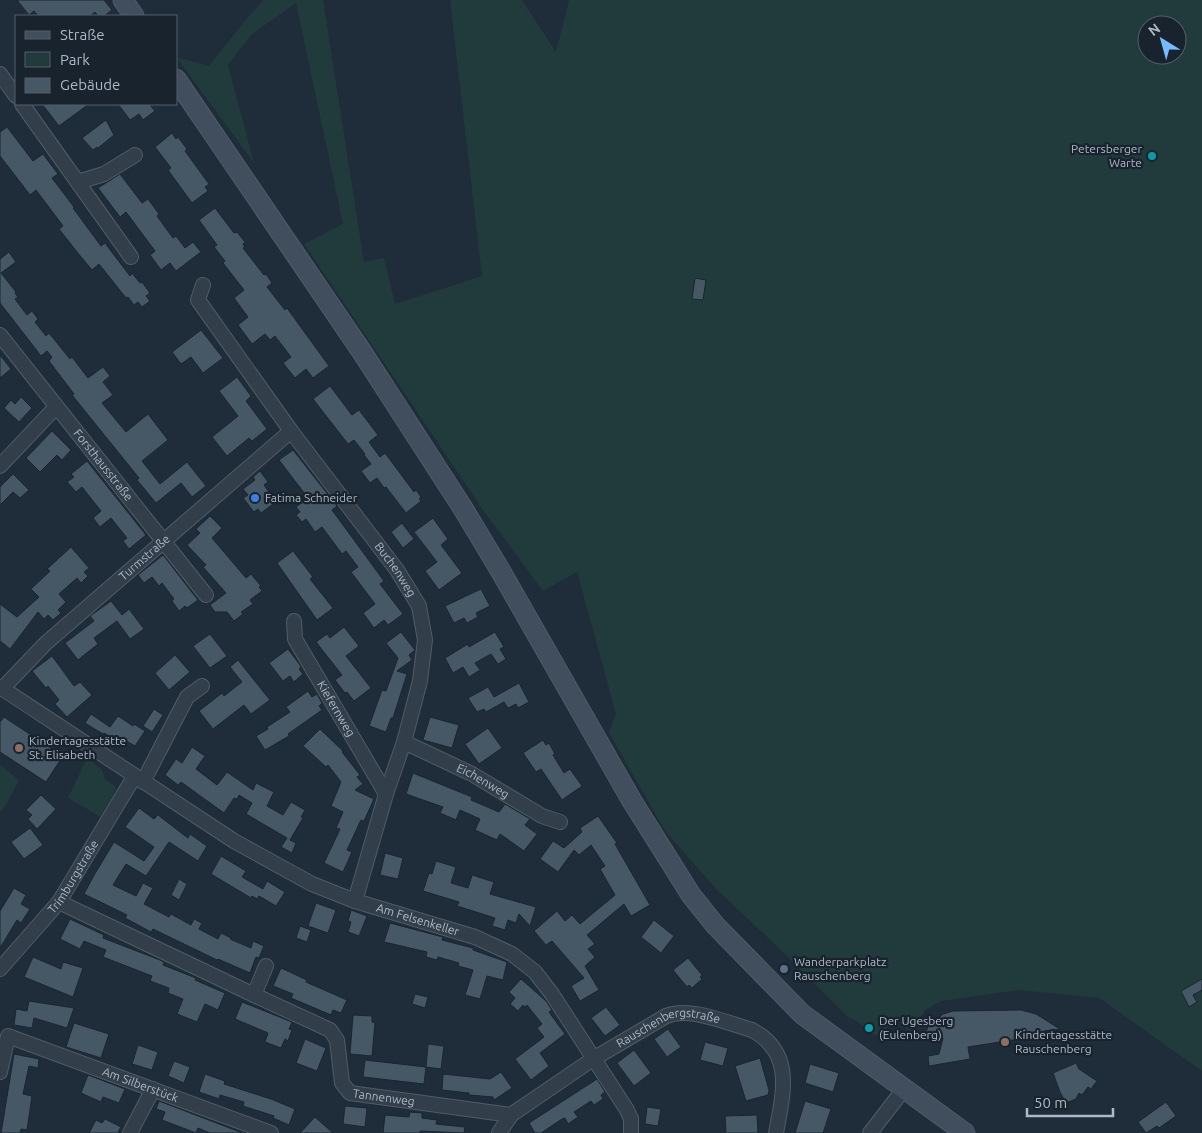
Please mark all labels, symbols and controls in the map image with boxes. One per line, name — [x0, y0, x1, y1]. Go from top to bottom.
legend — [15, 15, 178, 105]
north arrow — [1137, 15, 1187, 65]
text: N — [1145, 20, 1163, 39]
text: Straße — [60, 26, 104, 43]
text: Park — [60, 51, 90, 68]
text: Gebäude — [60, 76, 120, 93]
place label: Petersberger Warte — [1071, 142, 1142, 169]
marker: Petersberger Warte — [1146, 150, 1158, 162]
street label: Forsthausstraße — [71, 426, 136, 503]
place label: Fatima Schneider — [265, 491, 358, 504]
marker: Fatima Schneider — [249, 492, 261, 504]
street label: Turmstraße — [116, 532, 172, 583]
street label: Buchenweg — [372, 540, 419, 599]
street label: Kiefernweg — [315, 678, 358, 739]
place label: Kindertagesstätte St. Elisabeth — [29, 734, 126, 761]
marker: Kindertagesstätte St. Elisabeth — [13, 742, 25, 754]
street label: Eichenweg — [455, 761, 512, 801]
street label: Trimburgstraße — [45, 838, 101, 916]
street label: Am Felsenkeller — [375, 901, 461, 938]
place label: Wanderparkplatz Rauschenberg — [794, 955, 887, 982]
marker: Wanderparkplatz Rauschenberg — [778, 963, 790, 975]
street label: Rauschenbergstraße — [614, 1006, 722, 1050]
place label: Der Ugesberg (Eulenberg) — [879, 1014, 953, 1042]
marker: Der Ugesberg (Eulenberg) — [863, 1022, 875, 1034]
place label: Kindertagesstätte Rauschenberg — [1015, 1028, 1112, 1055]
marker: Kindertagesstätte Rauschenberg — [999, 1036, 1011, 1048]
street label: Am Silberstück — [101, 1064, 180, 1104]
street label: Tannenweg — [352, 1086, 416, 1108]
scale bar — [1027, 1086, 1113, 1118]
text: 50 m — [1034, 1094, 1067, 1111]

